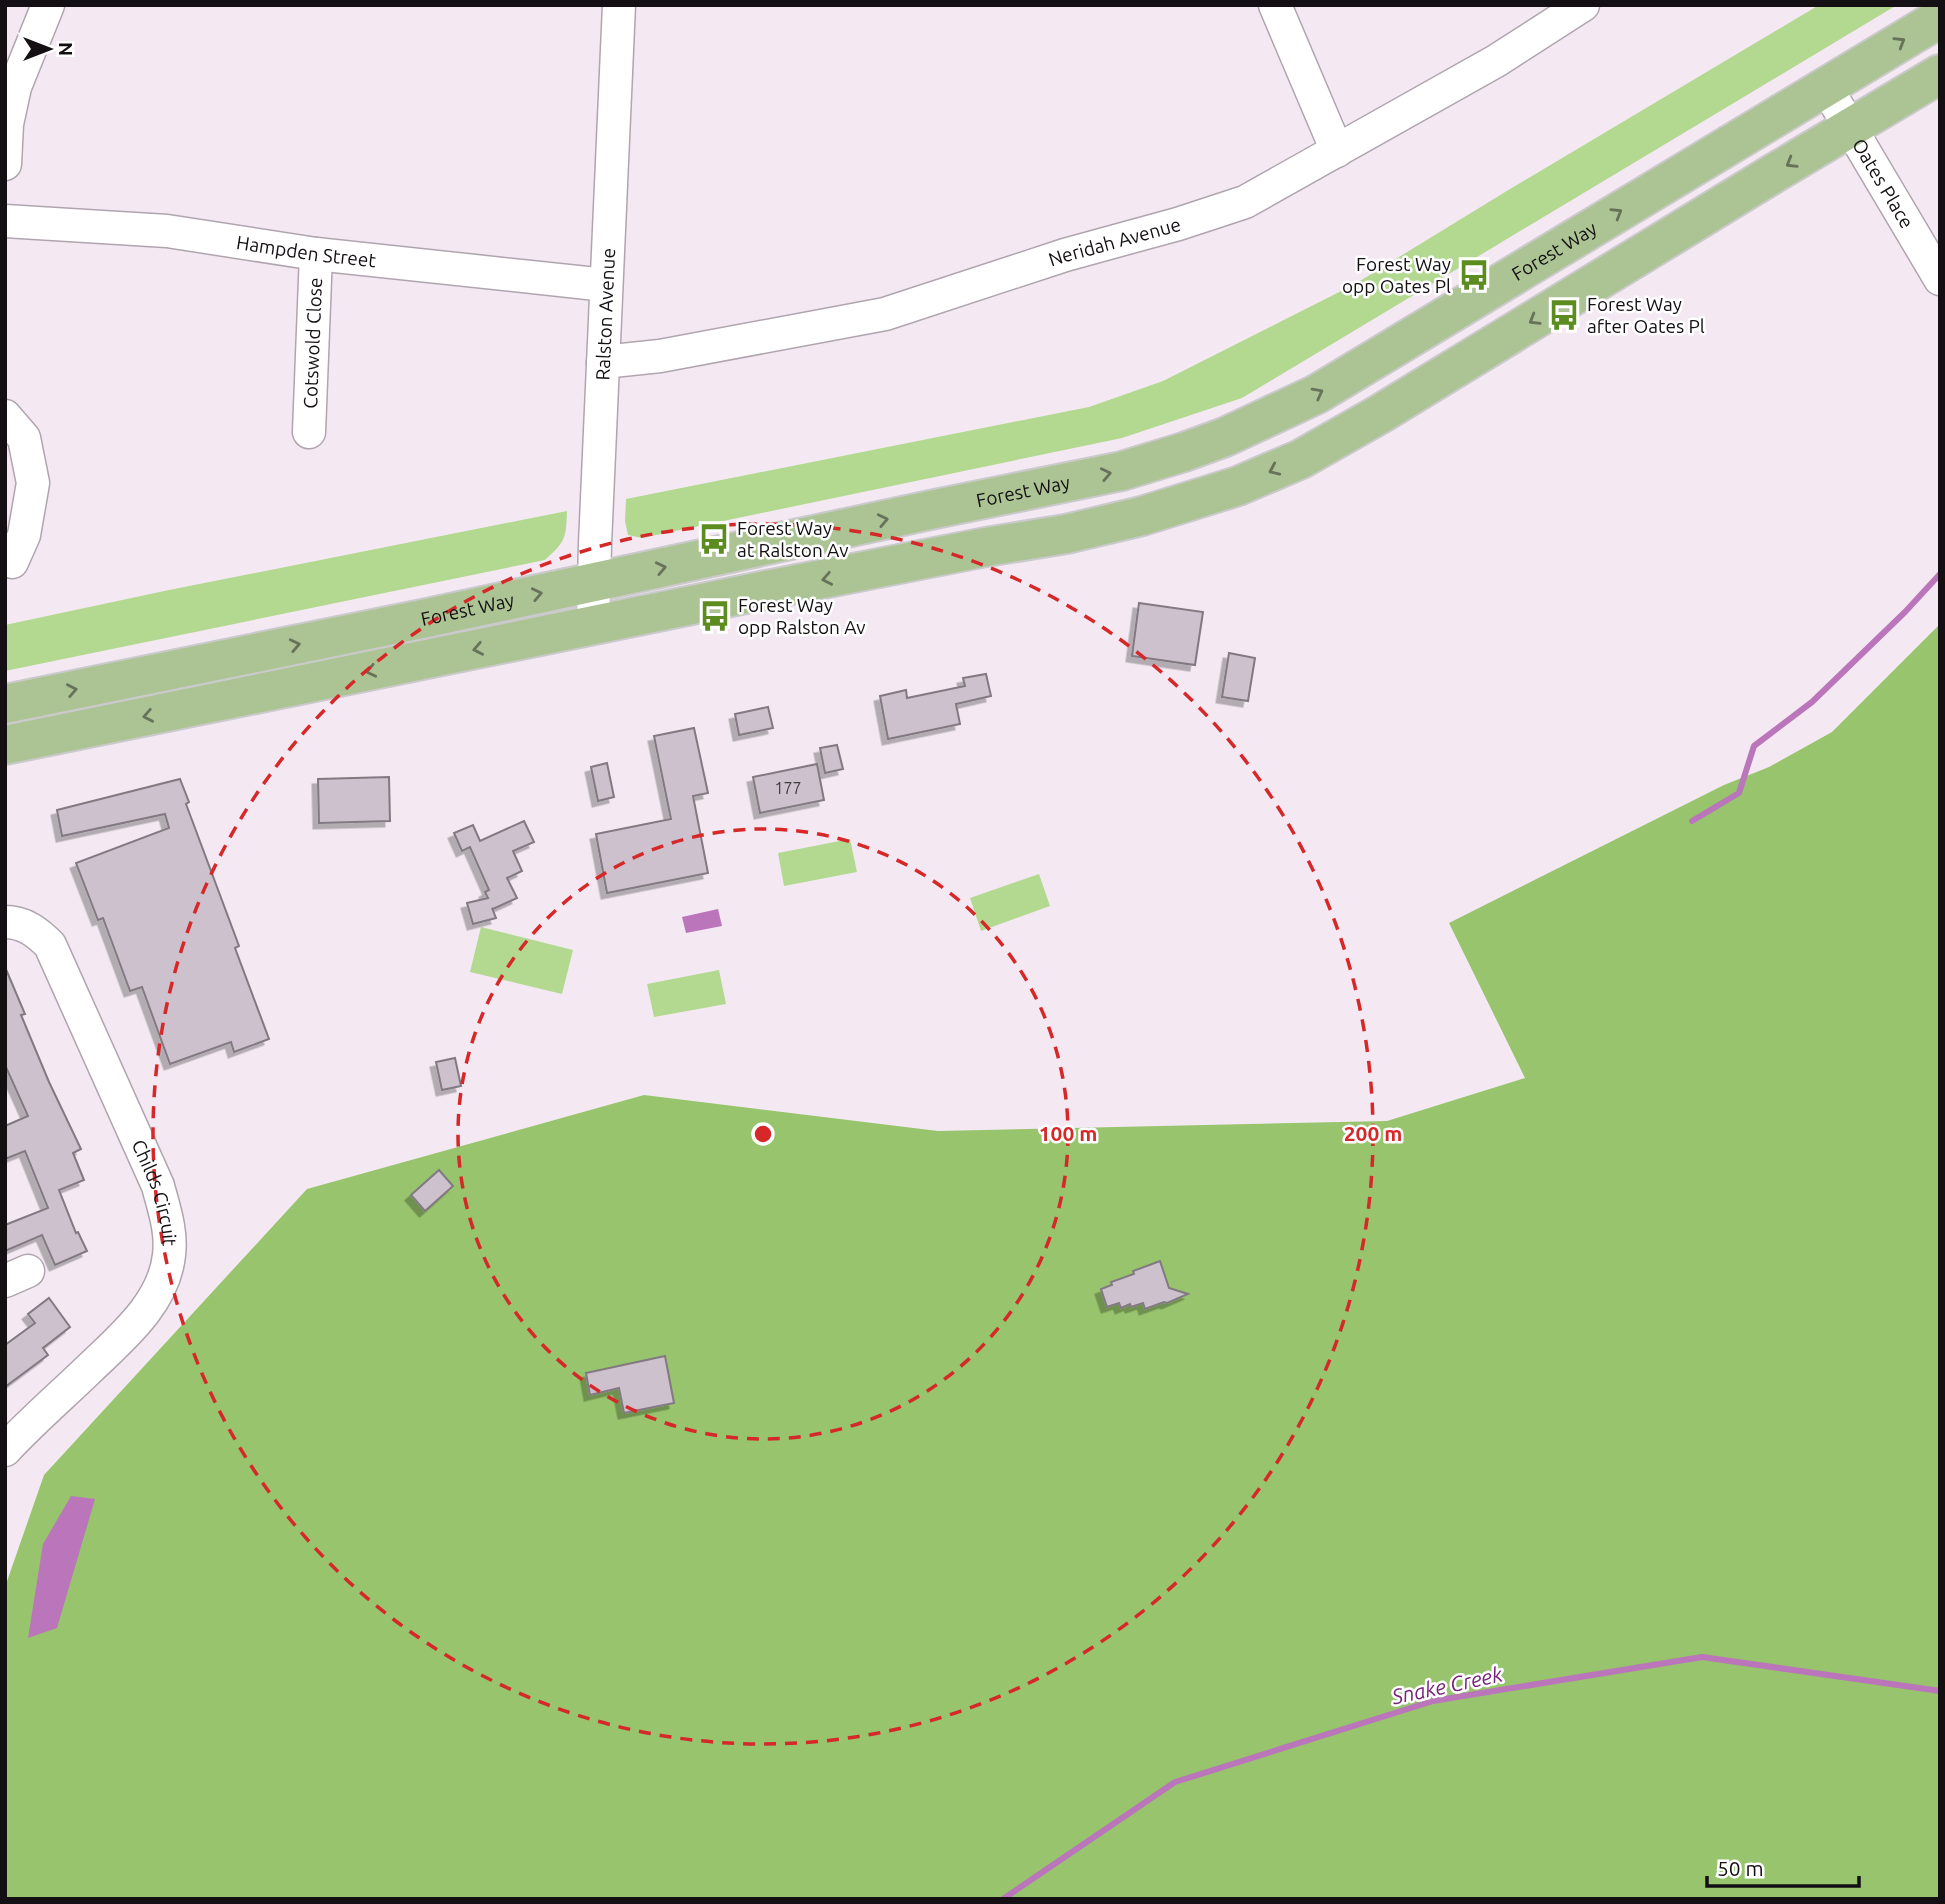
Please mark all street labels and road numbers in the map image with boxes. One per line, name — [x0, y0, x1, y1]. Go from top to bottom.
street label: Oates Place — [1848, 134, 1918, 232]
street label: Neridah Avenue — [1046, 213, 1183, 271]
street label: Forest Way — [1508, 217, 1600, 285]
street label: Hampden Street — [235, 231, 378, 271]
street label: Ralston Avenue — [591, 247, 619, 381]
street label: Cotswold Close — [299, 277, 326, 409]
street label: Forest Way — [974, 471, 1072, 511]
street label: Forest Way — [419, 589, 516, 630]
street label: Childs Circuit — [128, 1136, 181, 1247]

